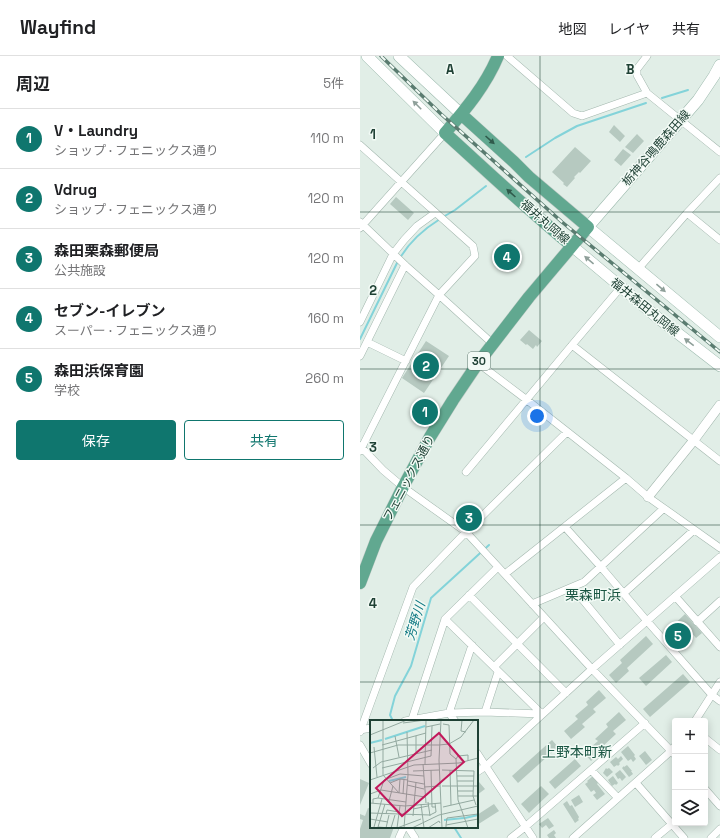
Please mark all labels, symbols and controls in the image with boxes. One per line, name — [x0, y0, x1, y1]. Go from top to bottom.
text: Wayfind — [20, 15, 96, 40]
text: 地図 — [558, 20, 586, 38]
text: レイヤ — [608, 20, 650, 38]
text: 共有 — [672, 20, 700, 38]
text: A — [446, 61, 455, 78]
text: B — [626, 61, 635, 78]
text: 周辺 — [16, 73, 50, 95]
text: 5件 — [323, 75, 344, 92]
one-way arrow — [412, 100, 422, 110]
street label: 栃神谷鳴鹿森田線 — [618, 107, 694, 189]
text: V・Laundry — [54, 121, 138, 140]
text: 1 — [370, 126, 376, 143]
text: 1 — [26, 130, 32, 147]
text: 110 m — [310, 130, 344, 147]
one-way arrow — [485, 136, 495, 145]
text: ショップ · フェニックス通り — [54, 142, 219, 159]
text: Vdrug — [54, 180, 97, 199]
one-way arrow — [506, 188, 516, 197]
text: 2 — [25, 190, 33, 207]
text: 120 m — [308, 190, 344, 207]
street label: 福井丸岡線 — [517, 196, 573, 248]
text: ショップ · フェニックス通り — [54, 201, 219, 218]
text: 森田栗森郵便局 — [54, 241, 159, 260]
pin: 4 — [494, 242, 520, 272]
text: 3 — [25, 250, 33, 267]
text: 120 m — [308, 250, 344, 267]
one-way arrow — [583, 255, 594, 264]
text: 公共施設 — [54, 262, 106, 279]
street label: 福井森田丸岡線 — [607, 274, 683, 340]
text: 2 — [369, 282, 377, 299]
one-way arrow — [656, 284, 666, 293]
text: セブン-イレブン — [54, 301, 165, 320]
text: 4 — [25, 310, 33, 327]
text: 160 m — [308, 310, 344, 327]
text: スーパー · フェニックス通り — [54, 322, 219, 339]
one-way arrow — [684, 338, 695, 347]
pin: 2 — [413, 351, 439, 381]
road number: 30 — [468, 352, 490, 370]
text: 森田浜保育園 — [54, 361, 144, 380]
text: 5 — [25, 370, 33, 387]
text: 260 m — [305, 370, 344, 387]
text: 学校 — [54, 382, 80, 399]
pin: 1 — [412, 397, 438, 427]
your location — [527, 406, 547, 426]
button: 保存 — [16, 420, 176, 460]
button: 共有 — [184, 420, 344, 460]
street label: フェニックス通り — [379, 432, 439, 524]
text: 3 — [369, 439, 377, 456]
pin: 3 — [456, 503, 482, 533]
district label: 栗森町浜 — [565, 586, 621, 604]
text: 4 — [369, 595, 377, 612]
water label: 芳野川 — [401, 598, 429, 642]
pin: 5 — [665, 621, 691, 651]
map controls — [672, 718, 708, 826]
button: + — [672, 718, 708, 754]
inset map — [370, 720, 478, 828]
district label: 上野本町新 — [542, 743, 612, 761]
button: − — [672, 754, 708, 790]
button: layers — [672, 790, 708, 826]

